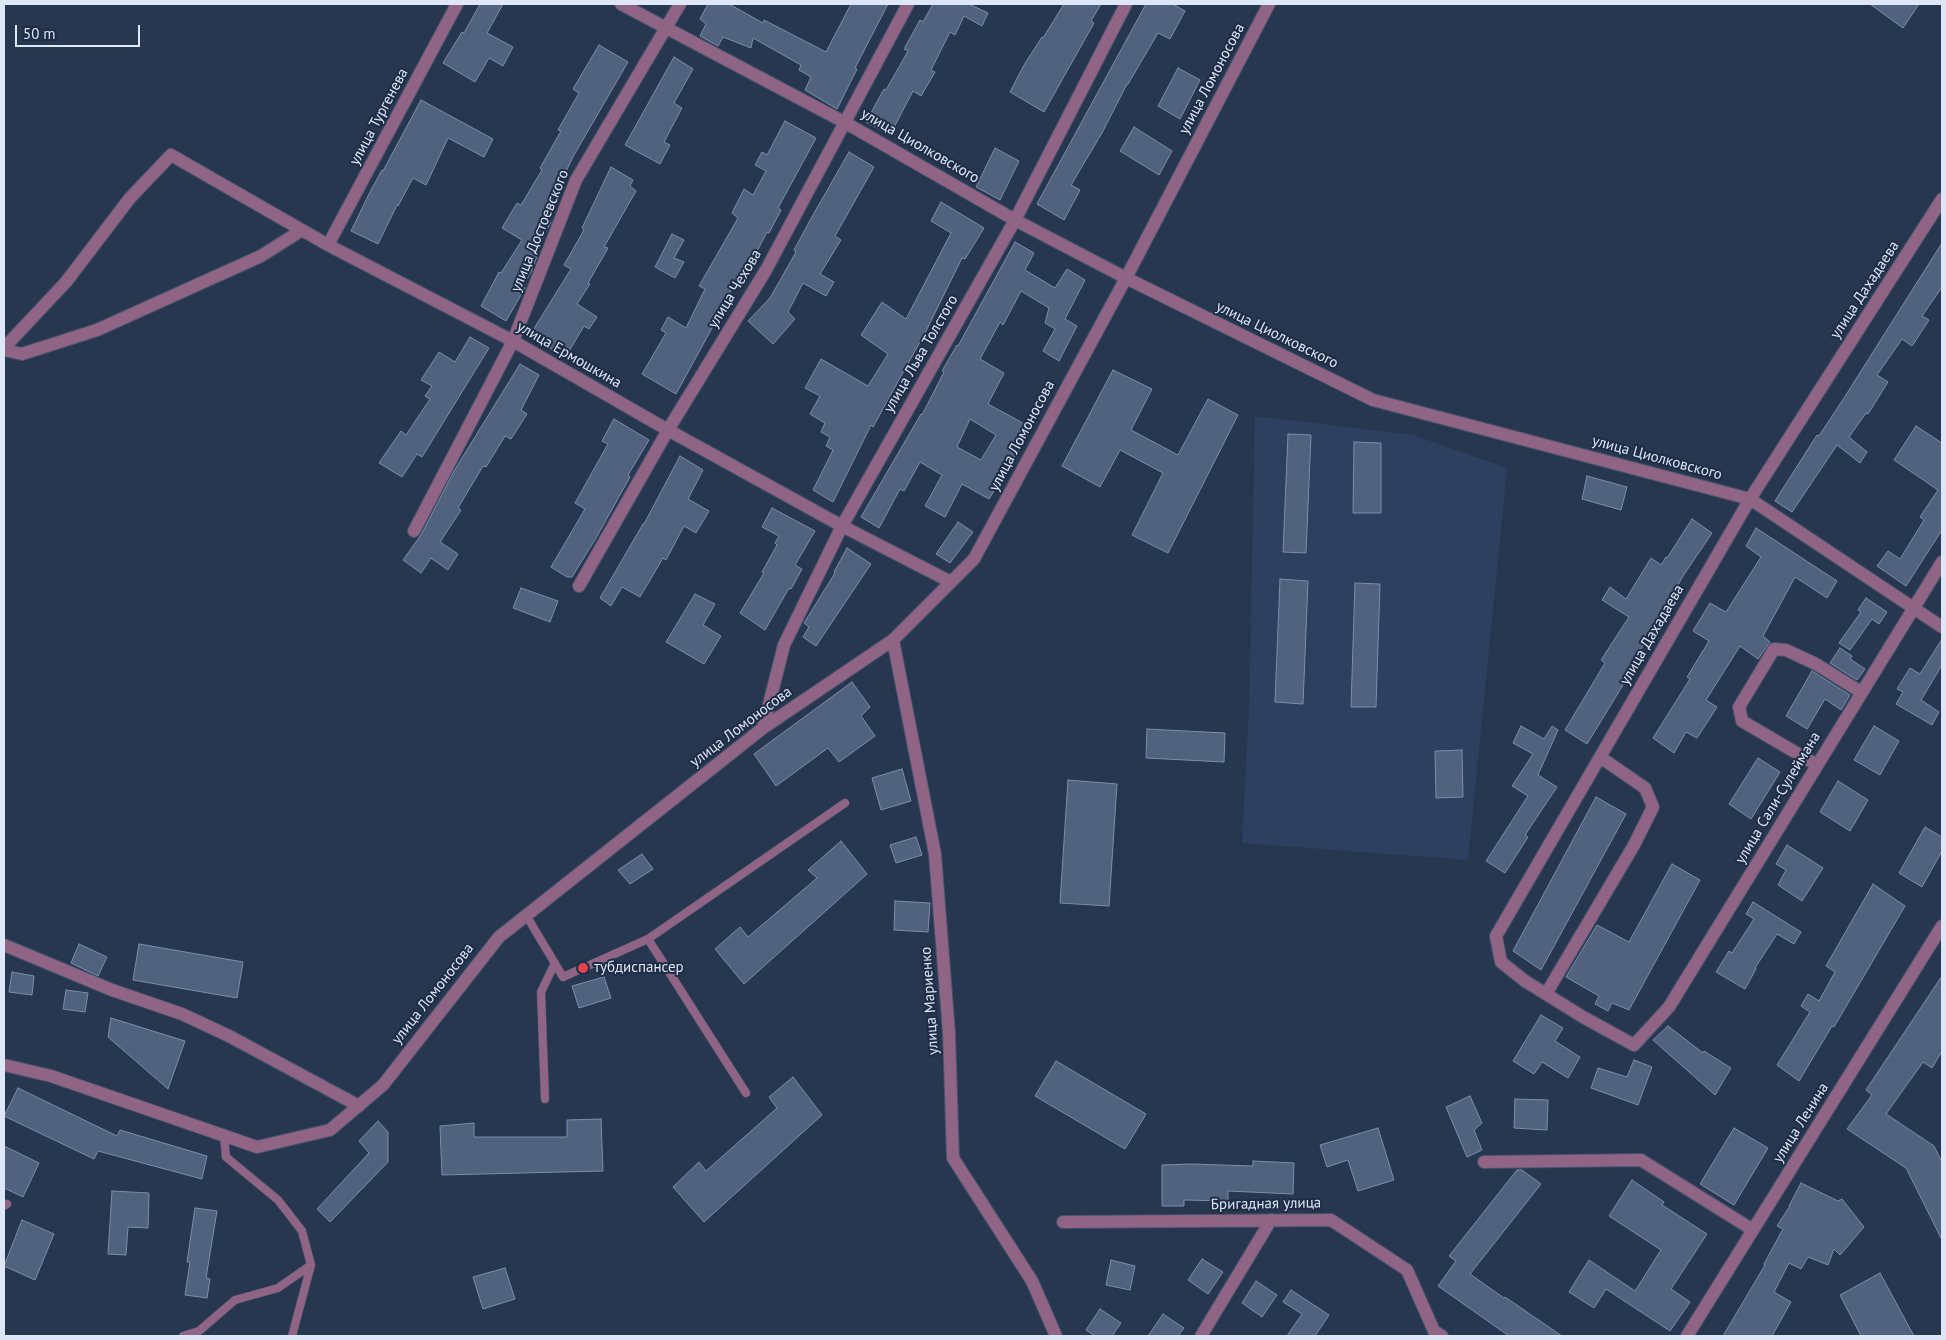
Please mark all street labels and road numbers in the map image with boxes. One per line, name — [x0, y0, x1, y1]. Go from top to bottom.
street label: улица Ломоносова — [1175, 21, 1249, 137]
street label: улица Тургенева — [346, 65, 412, 169]
street label: улица Циолковского — [858, 105, 982, 187]
street label: улица Достоевского — [507, 167, 573, 295]
street label: улица Дахадаева — [1827, 238, 1903, 342]
street label: улица Чехова — [704, 246, 766, 332]
street label: улица Льва Толстого — [880, 292, 962, 416]
street label: улица Циолковского — [1213, 298, 1341, 372]
street label: улица Ермошкина — [513, 318, 625, 392]
street label: улица Ломоносова — [985, 378, 1059, 494]
street label: улица Циолковского — [1590, 432, 1724, 484]
street label: улица Дахадаева — [1616, 582, 1688, 688]
street label: улица Ломоносова — [687, 683, 795, 771]
street label: улица Сали-Сулеймана — [1732, 729, 1824, 867]
street label: улица Ломоносова — [388, 940, 478, 1048]
street label: улица Мариенко — [917, 946, 943, 1056]
street label: улица Ленина — [1769, 1080, 1833, 1166]
street label: Бригадная улица — [1211, 1194, 1321, 1214]

